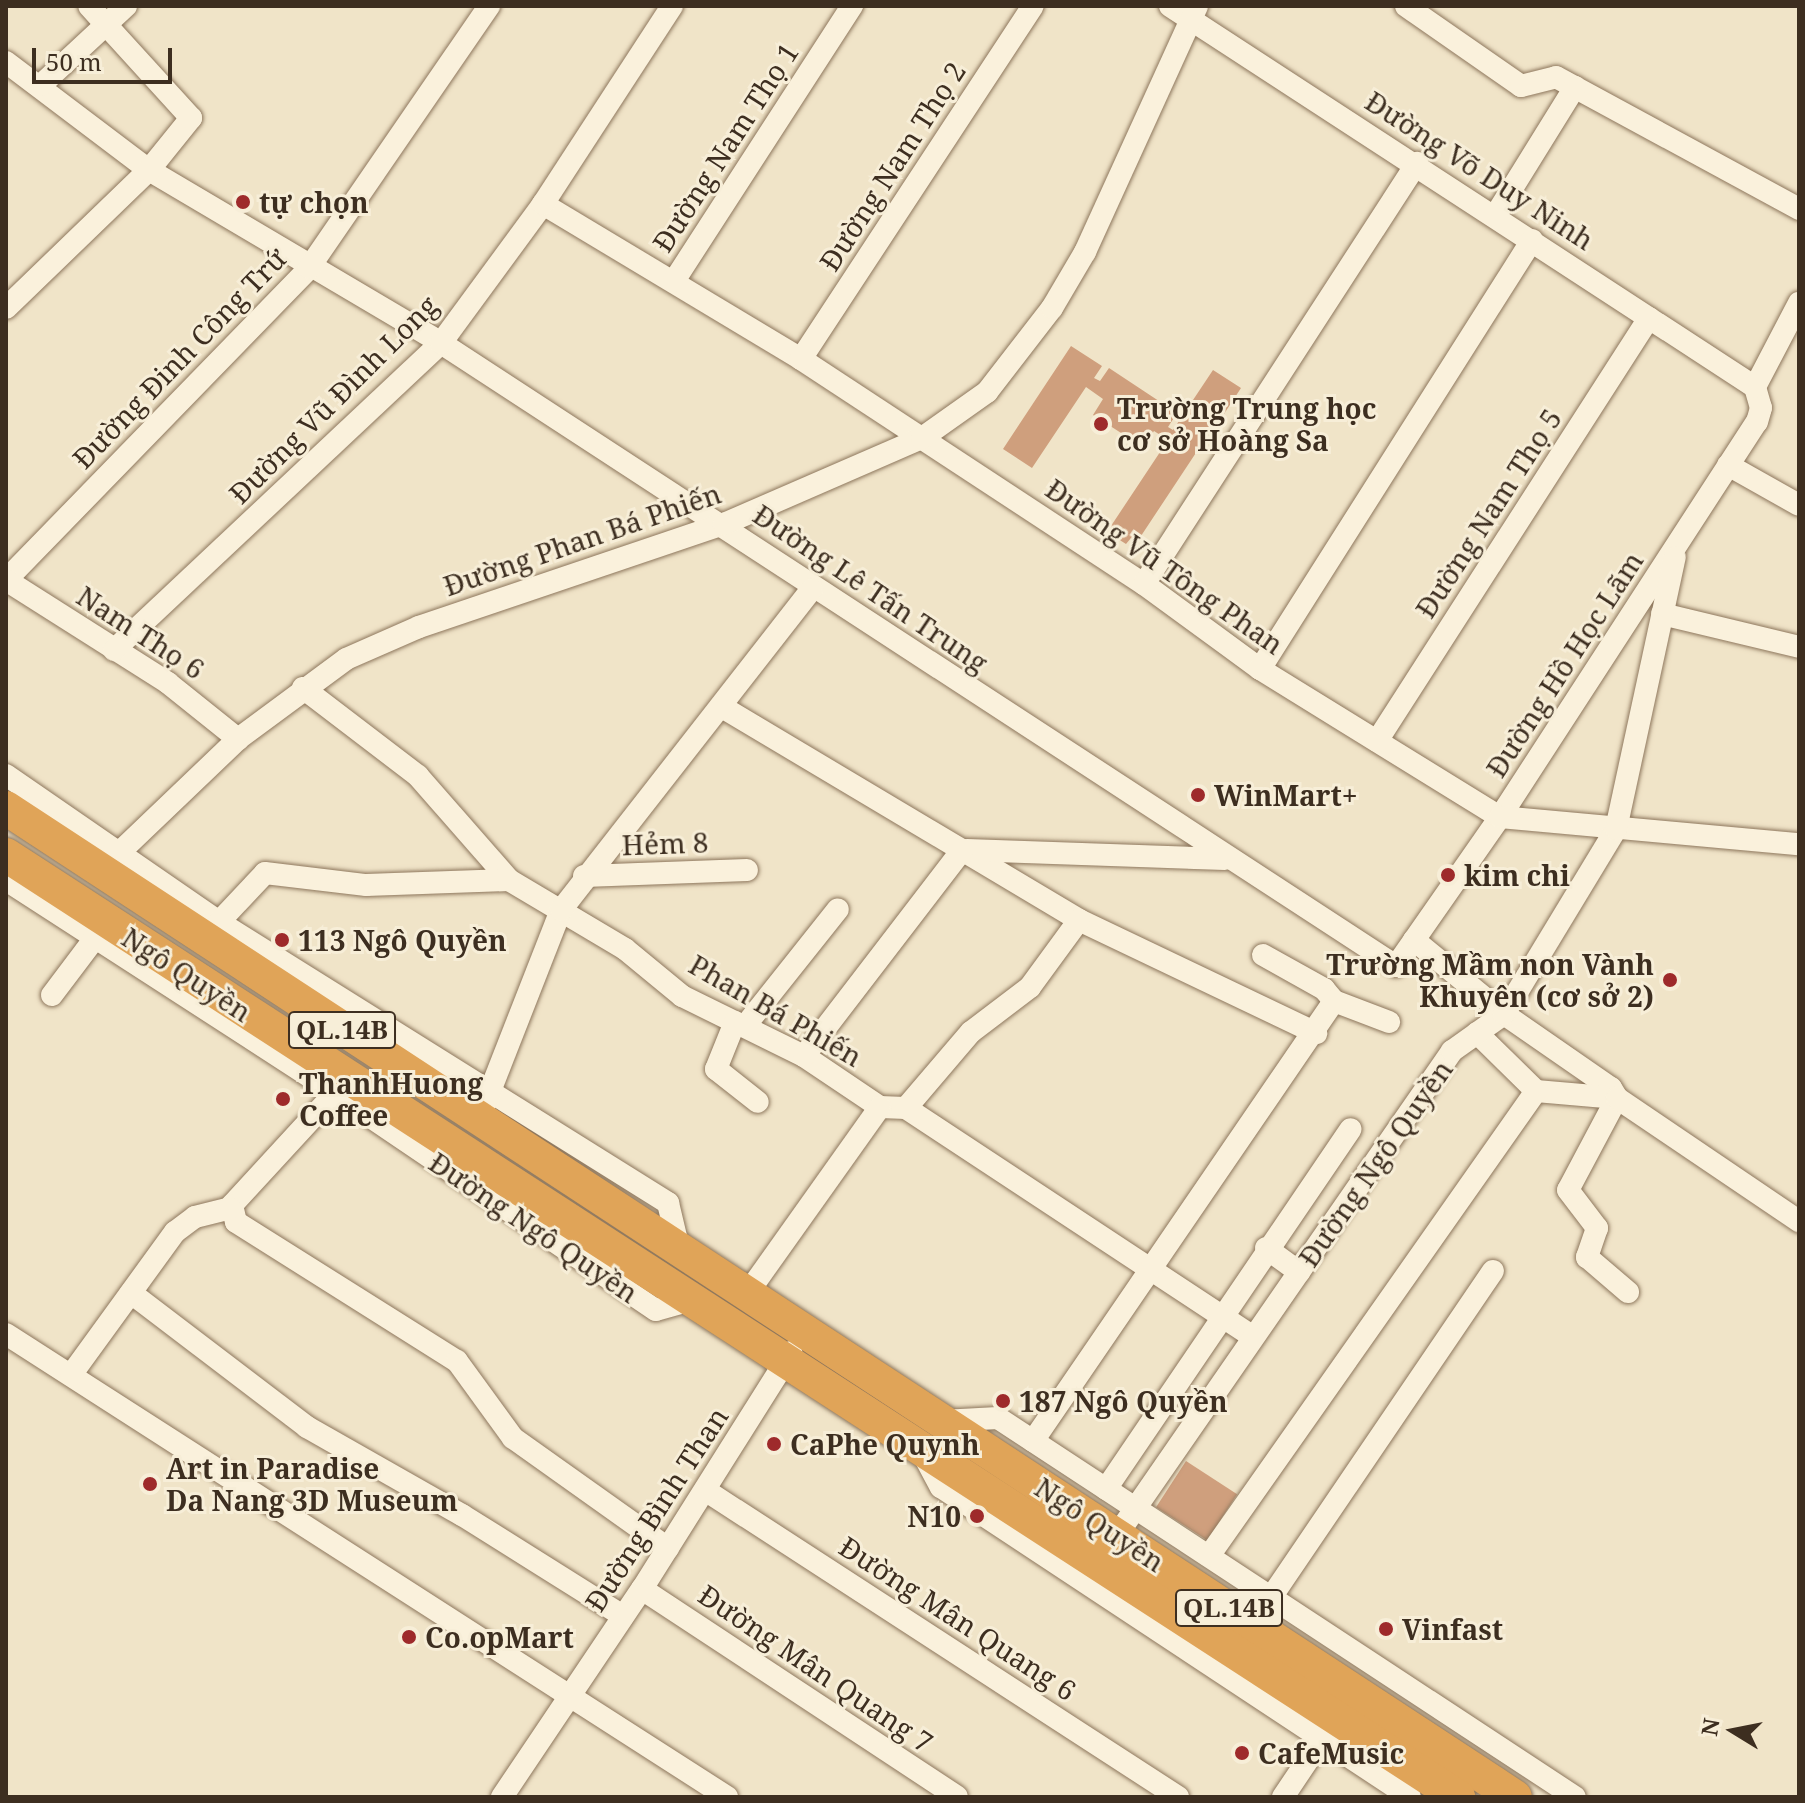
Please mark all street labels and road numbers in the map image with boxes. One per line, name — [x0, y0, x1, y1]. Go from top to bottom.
street label: Đường Nam Thọ 1 — [645, 36, 805, 258]
street label: Đường Nam Thọ 2 — [812, 55, 972, 277]
street label: Đường Võ Duy Ninh — [1360, 84, 1600, 256]
street label: Đường Đinh Công Trứ — [65, 241, 293, 475]
street label: Đường Vũ Đình Long — [222, 288, 444, 510]
street label: Đường Nam Thọ 5 — [1408, 402, 1568, 624]
street label: Đường Vũ Tông Phan — [1040, 471, 1290, 661]
street label: Đường Phan Bá Phiến — [439, 476, 725, 602]
street label: Đường Lê Tấn Trung — [747, 497, 995, 679]
street label: Đường Hồ Học Lãm — [1479, 545, 1649, 783]
street label: Nam Thọ 6 — [71, 578, 211, 686]
street label: Hẻm 8 — [621, 825, 709, 861]
street label: Ngô Quyền — [116, 920, 258, 1028]
street label: Phan Bá Phiến — [684, 947, 868, 1073]
road number: QL.14B — [288, 1008, 396, 1052]
street label: Đường Ngô Quyền — [1291, 1053, 1459, 1273]
street label: Đường Ngô Quyền — [423, 1145, 645, 1309]
street label: Đường Bình Than — [578, 1401, 734, 1617]
street label: Ngô Quyền — [1029, 1470, 1171, 1578]
street label: Đường Mân Quang 6 — [834, 1529, 1082, 1707]
street label: Đường Mân Quang 7 — [693, 1577, 939, 1759]
road number: QL.14B — [1175, 1586, 1283, 1630]

